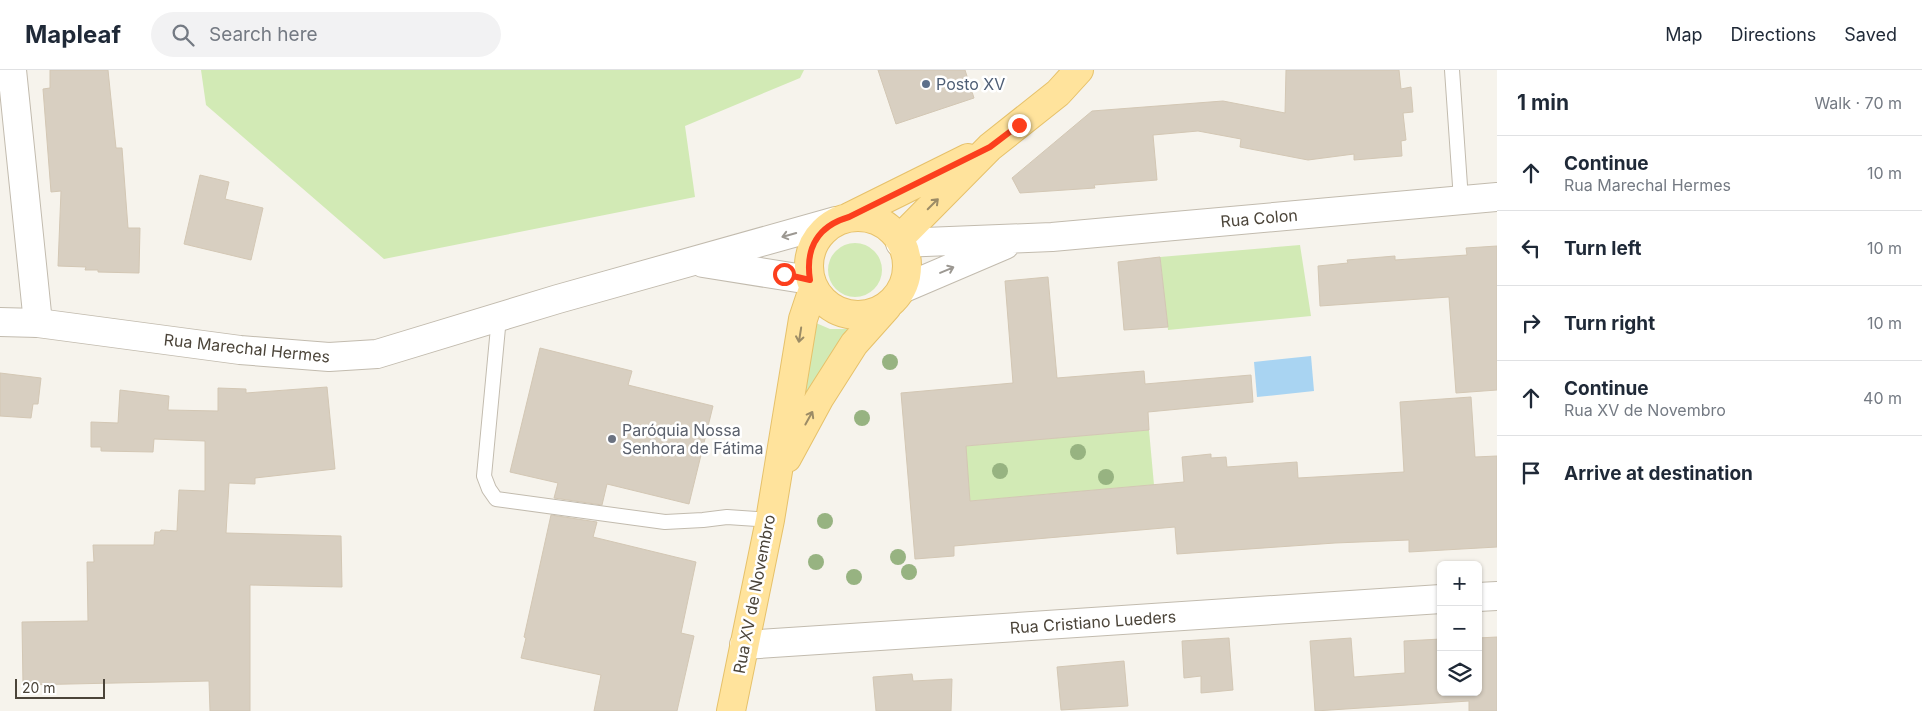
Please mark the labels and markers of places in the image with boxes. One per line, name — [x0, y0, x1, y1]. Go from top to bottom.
place label: Posto XV — [936, 74, 1005, 94]
marker: Posto XV — [920, 78, 932, 90]
place label: Paróquia Nossa Senhora de Fátima — [622, 420, 763, 458]
marker: Paróquia Nossa Senhora de Fátima — [606, 433, 618, 445]

